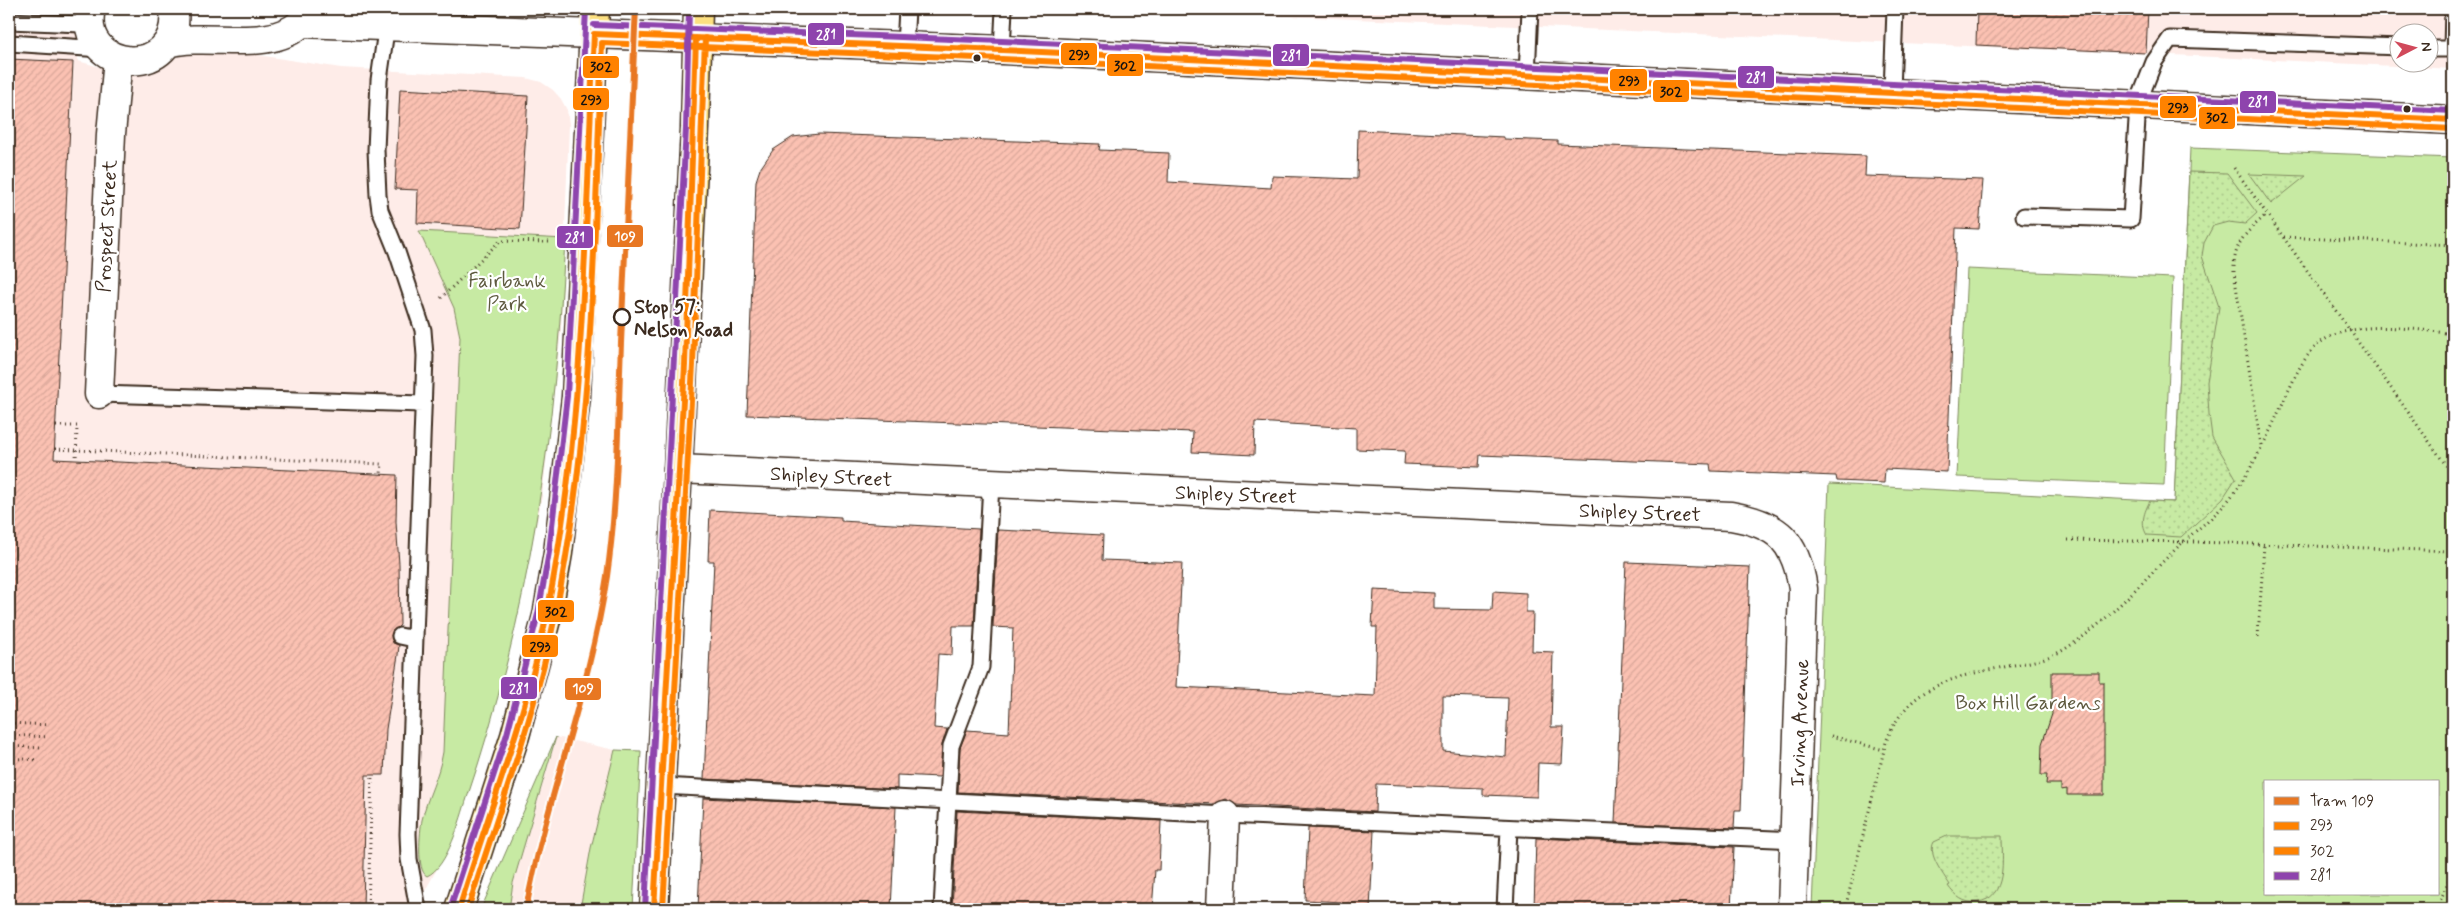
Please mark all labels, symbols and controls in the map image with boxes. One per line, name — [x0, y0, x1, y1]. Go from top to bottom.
line badge: 281 — [807, 22, 845, 46]
north arrow — [2390, 22, 2440, 72]
text: 281 — [816, 26, 836, 44]
text: N — [2416, 41, 2435, 52]
line badge: 293 — [1060, 42, 1098, 66]
line badge: 281 — [1272, 43, 1310, 67]
text: 293 — [1069, 46, 1090, 64]
text: 281 — [1281, 47, 1301, 65]
unlabelled marker — [972, 53, 982, 63]
line badge: 302 — [1106, 53, 1144, 77]
line badge: 302 — [582, 55, 620, 79]
text: 302 — [1114, 57, 1137, 75]
text: 302 — [590, 58, 613, 76]
line badge: 281 — [1737, 65, 1775, 89]
line badge: 293 — [1609, 68, 1648, 92]
text: 281 — [1746, 69, 1766, 87]
text: 293 — [1619, 72, 1640, 90]
line badge: 302 — [1652, 79, 1690, 103]
text: 302 — [1660, 83, 1683, 101]
line badge: 293 — [572, 87, 610, 111]
line badge: 281 — [2239, 90, 2277, 114]
text: 293 — [581, 91, 602, 109]
text: 281 — [2248, 93, 2268, 111]
line badge: 293 — [2159, 95, 2197, 119]
text: 293 — [2168, 99, 2189, 117]
unlabelled marker — [2402, 104, 2412, 114]
line badge: 302 — [2198, 106, 2236, 130]
text: 302 — [2206, 109, 2229, 127]
street label: Prospect Street — [91, 159, 124, 293]
line badge: 109 — [606, 224, 644, 248]
line badge: 281 — [556, 225, 594, 249]
text: 109 — [614, 228, 636, 246]
text: 281 — [565, 229, 585, 247]
park label: Fairbank Park — [468, 268, 546, 318]
place label: Stop 57: Nelson Road — [634, 294, 733, 344]
marker: Stop 57: Nelson Road — [613, 308, 631, 326]
street label: Shipley Street — [769, 461, 893, 494]
street label: Shipley Street — [1174, 480, 1297, 511]
street label: Shipley Street — [1578, 498, 1701, 529]
line badge: 302 — [537, 599, 575, 623]
text: 302 — [545, 603, 568, 621]
line badge: 293 — [521, 634, 559, 658]
text: 293 — [530, 638, 551, 656]
street label: Irving Avenue — [1785, 659, 1816, 787]
line badge: 281 — [500, 676, 538, 700]
line badge: 109 — [564, 677, 602, 701]
text: 281 — [509, 680, 529, 698]
text: 109 — [572, 680, 594, 698]
park label: Box Hill Gardens — [1955, 690, 2101, 717]
legend — [2264, 780, 2440, 896]
text: Tram 109 — [2310, 792, 2374, 812]
text: 293 — [2310, 816, 2332, 836]
text: 302 — [2310, 842, 2334, 862]
text: 281 — [2310, 866, 2331, 886]

